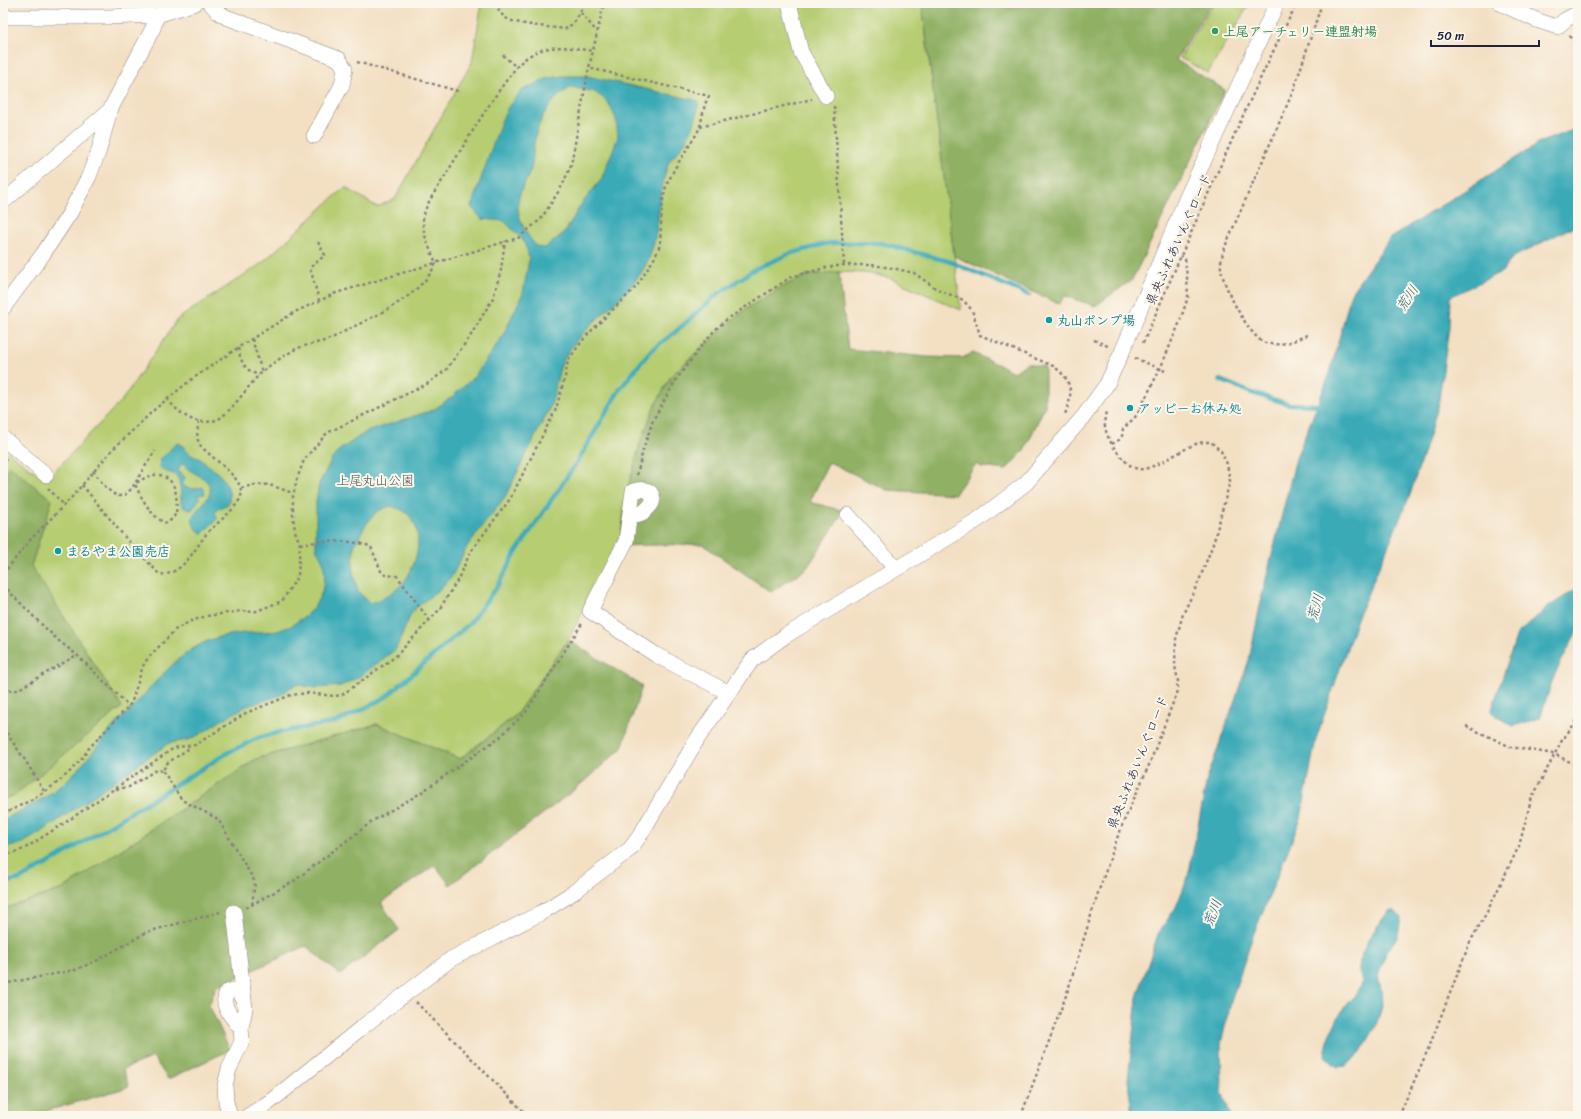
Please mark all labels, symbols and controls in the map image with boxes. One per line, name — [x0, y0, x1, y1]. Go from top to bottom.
place label: 上尾アーチェリー連盟射場 — [1223, 20, 1377, 43]
scale bar — [1431, 22, 1539, 48]
text: 50 m — [1437, 25, 1464, 47]
marker: 上尾アーチェリー連盟射場 — [1210, 26, 1220, 36]
street label: 県央ふれあいんぐロード — [1139, 169, 1218, 309]
water label: 荒川 — [1389, 280, 1426, 317]
place label: 丸山ポンプ場 — [1057, 309, 1135, 332]
marker: 丸山ポンプ場 — [1044, 315, 1054, 325]
place label: アッピーお休み処 — [1138, 397, 1241, 420]
marker: アッピーお休み処 — [1125, 403, 1135, 413]
park label: 上尾丸山公園 — [336, 469, 414, 492]
place label: まるやま公園売店 — [66, 540, 170, 563]
marker: まるやま公園売店 — [53, 546, 63, 556]
water label: 荒川 — [1300, 590, 1331, 624]
street label: 県央ふれあいんぐロード — [1100, 692, 1175, 833]
water label: 荒川 — [1196, 896, 1229, 931]

